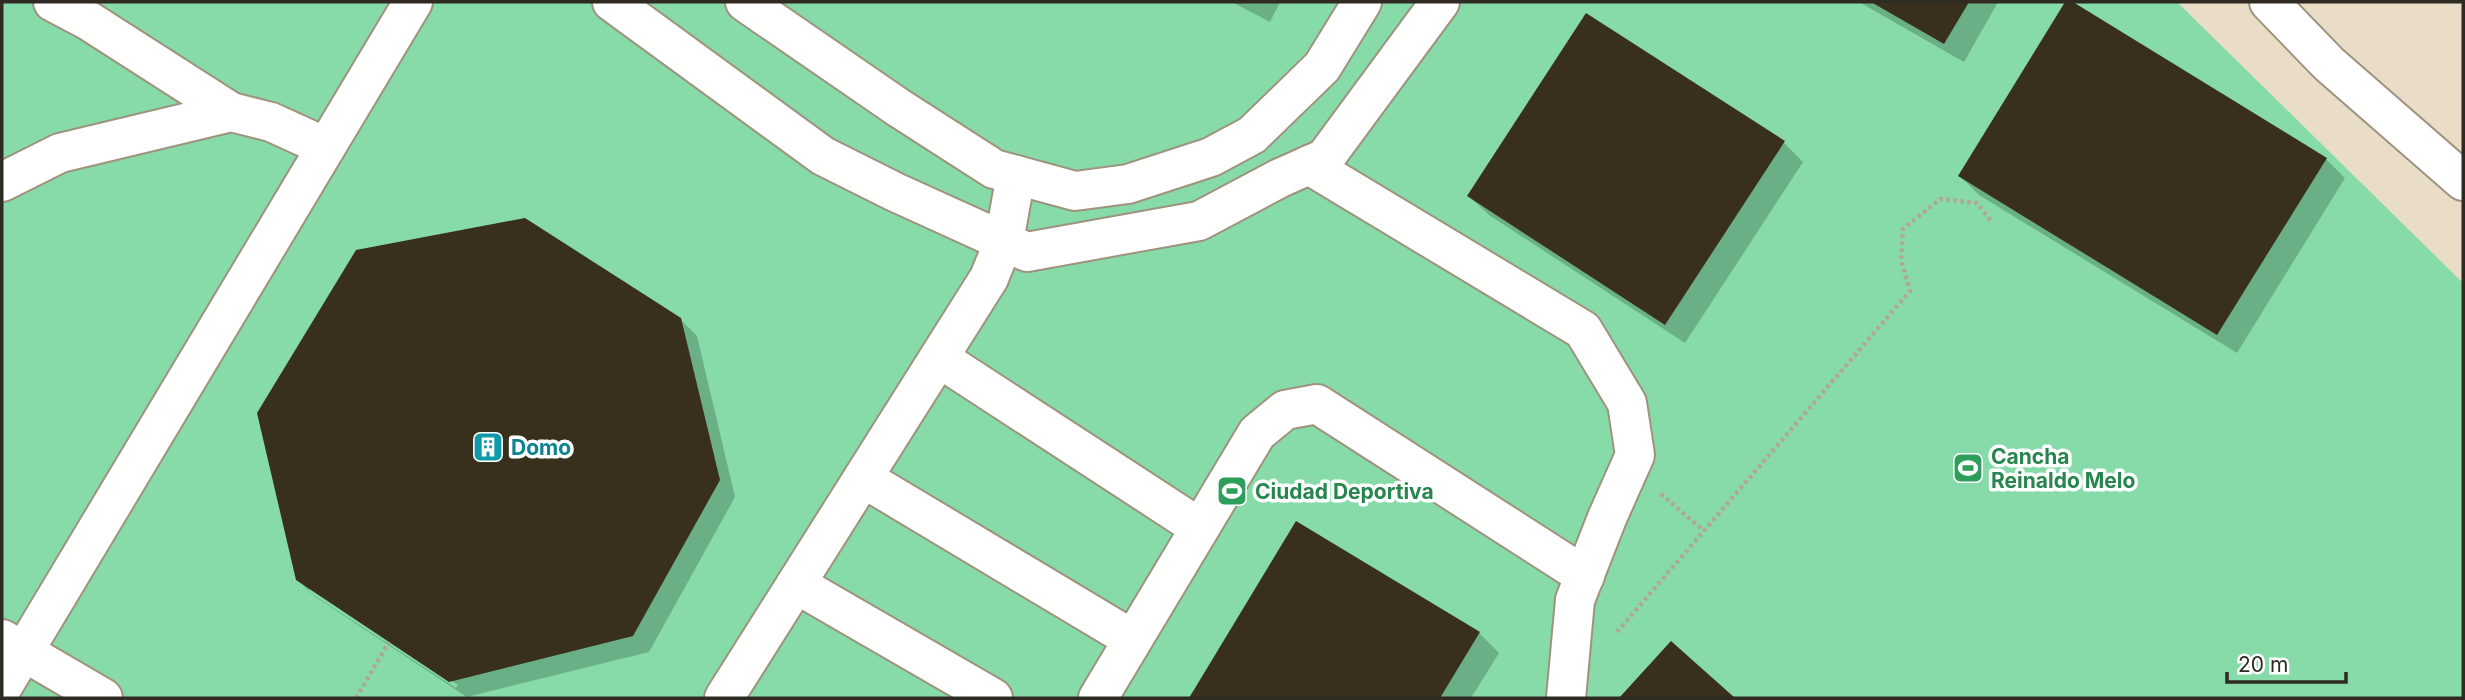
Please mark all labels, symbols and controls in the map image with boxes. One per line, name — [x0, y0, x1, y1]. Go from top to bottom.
building icon: Domo — [471, 430, 505, 464]
place label: Domo — [511, 435, 571, 460]
place label: Cancha Reinaldo Melo — [1991, 444, 2136, 493]
sports icon: Cancha Reinaldo Melo — [1951, 451, 1985, 485]
sports icon: Ciudad Deportiva — [1215, 474, 1249, 508]
place label: Ciudad Deportiva — [1255, 479, 1434, 504]
scale bar — [2227, 640, 2346, 684]
text: 20 m — [2238, 652, 2288, 677]

